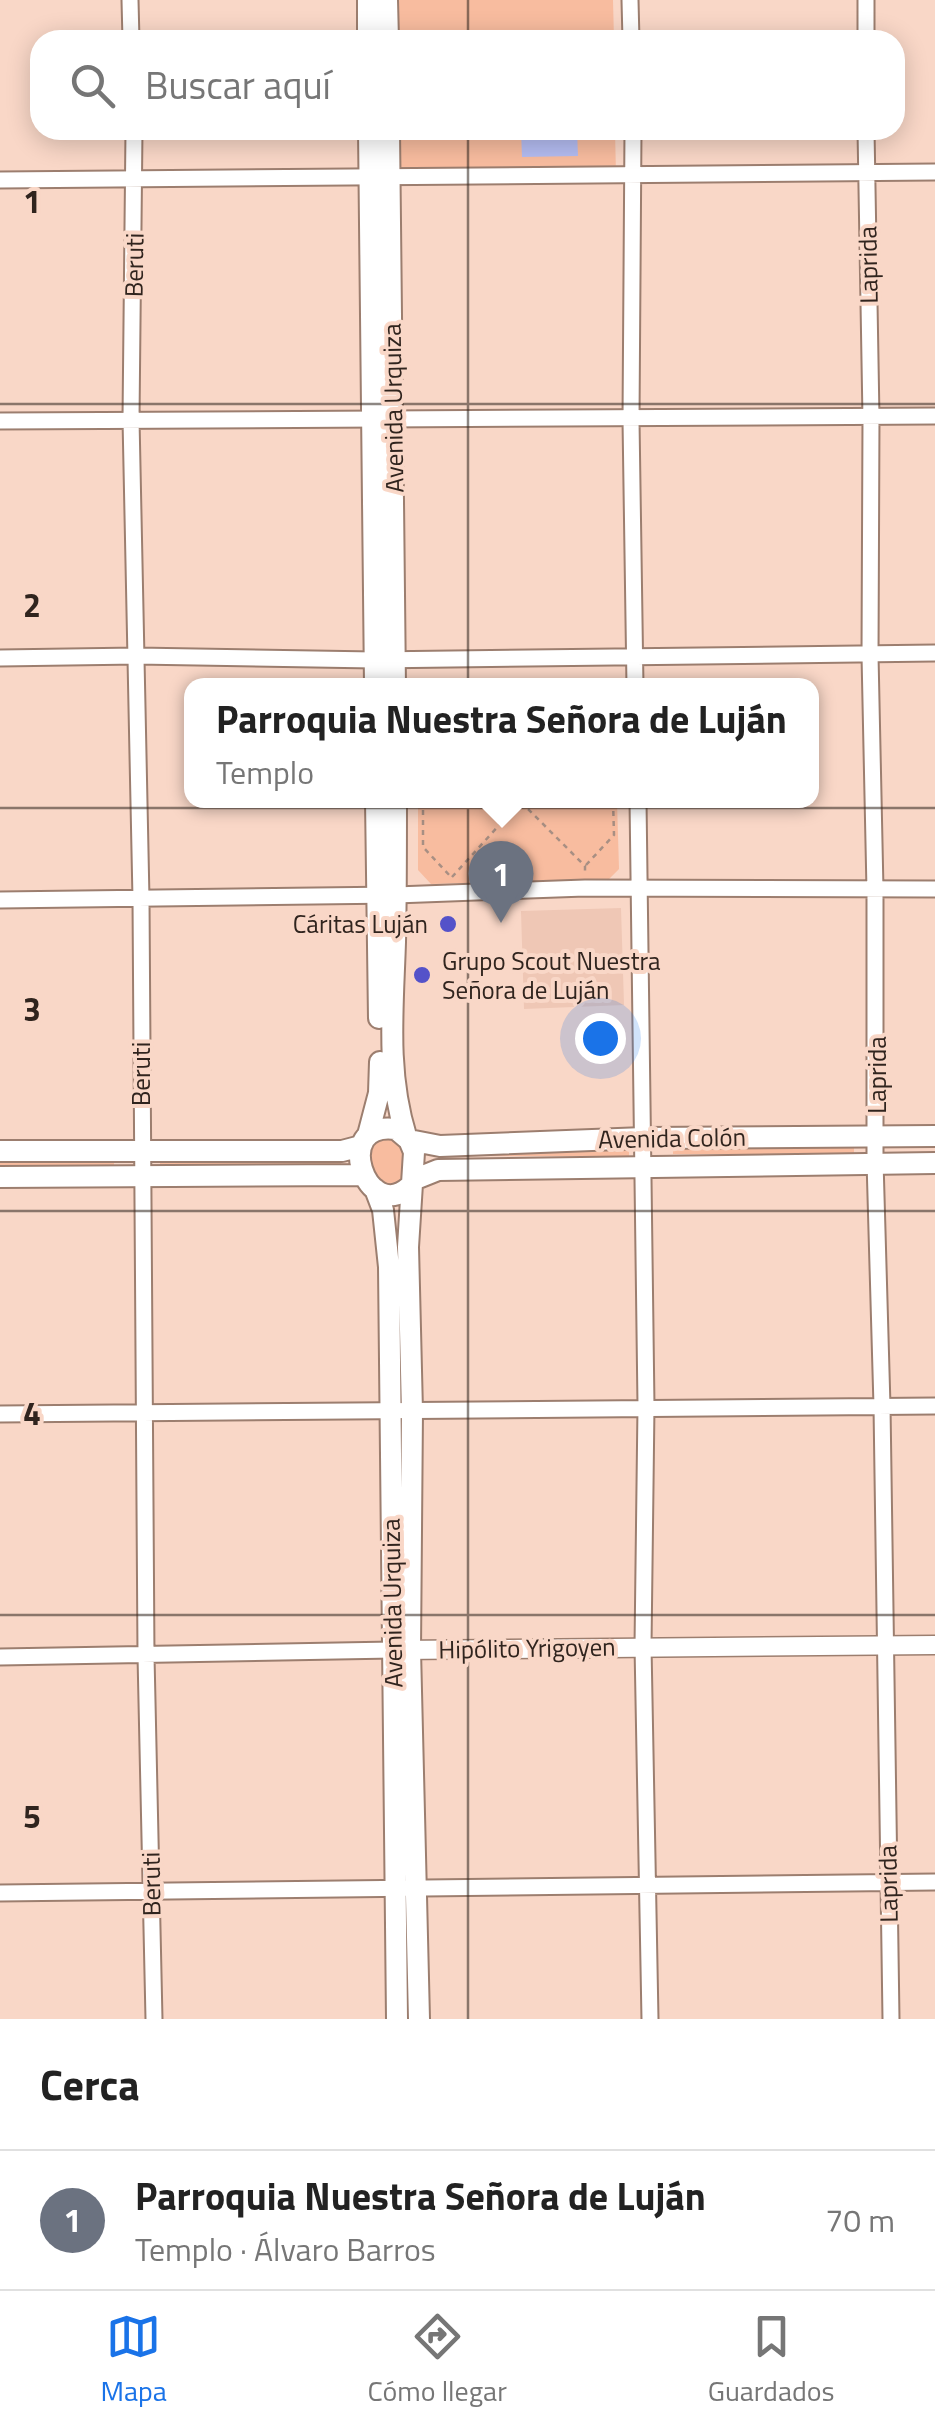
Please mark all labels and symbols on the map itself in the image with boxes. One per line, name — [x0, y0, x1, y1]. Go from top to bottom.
text: 1 — [23, 177, 41, 225]
street label: Laprida — [848, 225, 888, 304]
street label: Beruti — [114, 233, 154, 297]
street label: Avenida Urquiza — [373, 323, 413, 493]
text: 2 — [23, 581, 41, 629]
pin: 1 — [468, 840, 534, 923]
place label: Cáritas Luján — [293, 905, 428, 943]
marker: Cáritas Luján — [437, 913, 459, 935]
place label: Grupo Scout Nuestra Señora de Luján — [442, 942, 661, 1009]
marker: Grupo Scout Nuestra Señora de Luján — [411, 964, 433, 986]
text: 3 — [23, 985, 41, 1033]
your location — [575, 1013, 626, 1064]
street label: Laprida — [858, 1036, 896, 1114]
street label: Beruti — [122, 1042, 160, 1106]
street label: Avenida Colón — [598, 1118, 746, 1158]
text: 4 — [23, 1389, 41, 1437]
street label: Avenida Urquiza — [372, 1518, 412, 1688]
street label: Hipólito Yrigoyen — [438, 1627, 616, 1669]
text: 5 — [23, 1792, 41, 1840]
street label: Laprida — [868, 1844, 908, 1923]
street label: Beruti — [131, 1852, 171, 1916]

